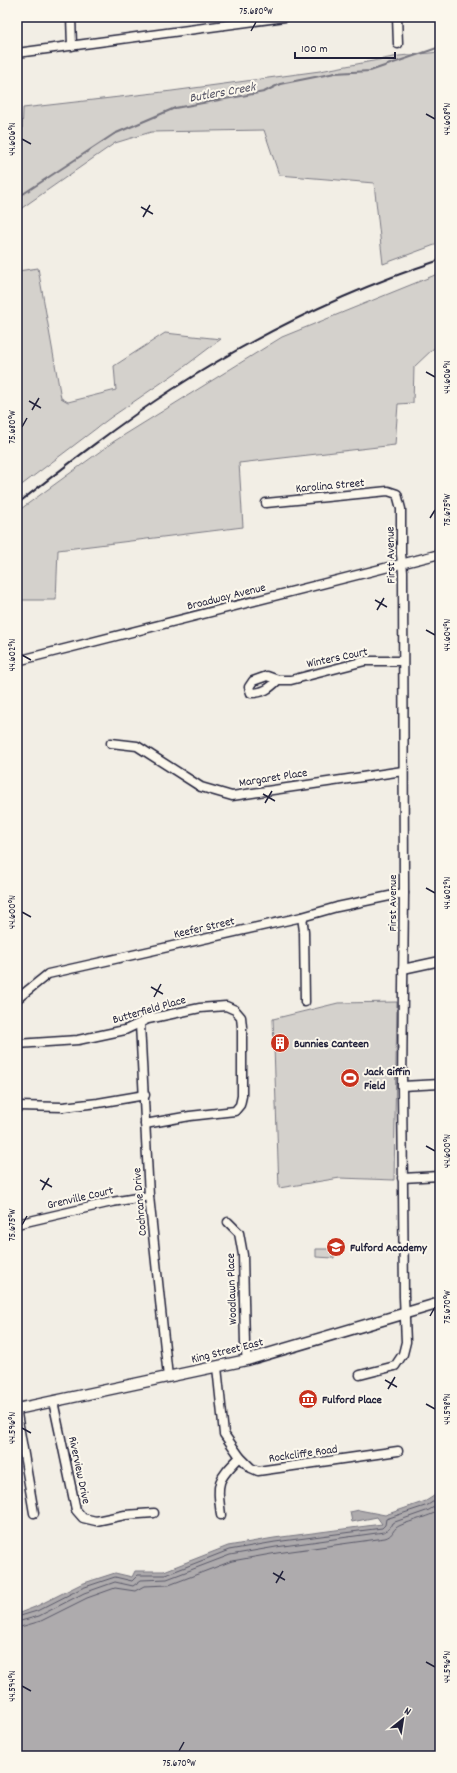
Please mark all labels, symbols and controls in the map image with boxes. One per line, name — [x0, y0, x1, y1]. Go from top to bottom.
text: 75.680°W — [239, 5, 273, 19]
scale bar — [295, 34, 395, 60]
text: 100 m — [301, 41, 328, 58]
water label: Butlers Creek — [188, 78, 259, 109]
text: 44.608°N — [441, 103, 455, 135]
text: 44.606°N — [6, 122, 20, 156]
text: 44.606°N — [441, 360, 455, 394]
text: 75.680°W — [6, 410, 20, 444]
street label: Karolina Street — [295, 475, 366, 498]
text: 75.675°W — [441, 494, 455, 526]
street label: First Avenue — [383, 526, 400, 584]
street label: Broadway Avenue — [185, 579, 267, 615]
text: 44.604°N — [441, 619, 455, 651]
text: 44.602°N — [6, 639, 20, 671]
street label: Winters Court — [305, 644, 370, 673]
street label: Margaret Place — [238, 765, 309, 792]
street label: First Avenue — [385, 874, 402, 932]
text: 44.602°N — [441, 877, 455, 909]
text: 44.600°N — [6, 895, 20, 929]
street label: Keefer Street — [172, 913, 237, 944]
street label: Butterfield Place — [111, 992, 188, 1029]
building icon: Bunnies Canteen — [269, 1032, 291, 1054]
place label: Bunnies Canteen — [294, 1036, 369, 1053]
place label: Jack Giffin Field — [364, 1064, 411, 1095]
sports icon: Jack Giffin Field — [339, 1067, 361, 1089]
text: 44.600°N — [441, 1134, 455, 1168]
street label: Cochrane Drive — [129, 1167, 152, 1237]
street label: Grenville Court — [45, 1182, 116, 1214]
text: 75.675°W — [6, 1209, 20, 1241]
school or university icon: Fulford Academy — [325, 1236, 347, 1258]
place label: Fulford Academy — [350, 1240, 428, 1257]
street label: Woodlawn Place — [223, 1253, 242, 1325]
text: 75.670°W — [441, 1290, 455, 1324]
street label: King Street East — [190, 1334, 266, 1369]
museum icon: Fulford Place — [297, 1388, 319, 1410]
place label: Fulford Place — [322, 1392, 383, 1409]
text: 44.598°N — [441, 1393, 455, 1425]
text: 44.596°N — [6, 1412, 20, 1444]
street label: Riverview Drive — [63, 1435, 94, 1506]
street label: Rockcliffe Road — [268, 1441, 339, 1468]
text: 44.596°N — [441, 1651, 455, 1683]
text: 44.594°N — [6, 1670, 20, 1702]
north arrow — [383, 1699, 423, 1739]
text: N — [401, 1704, 414, 1721]
text: 75.670°W — [162, 1757, 196, 1771]

